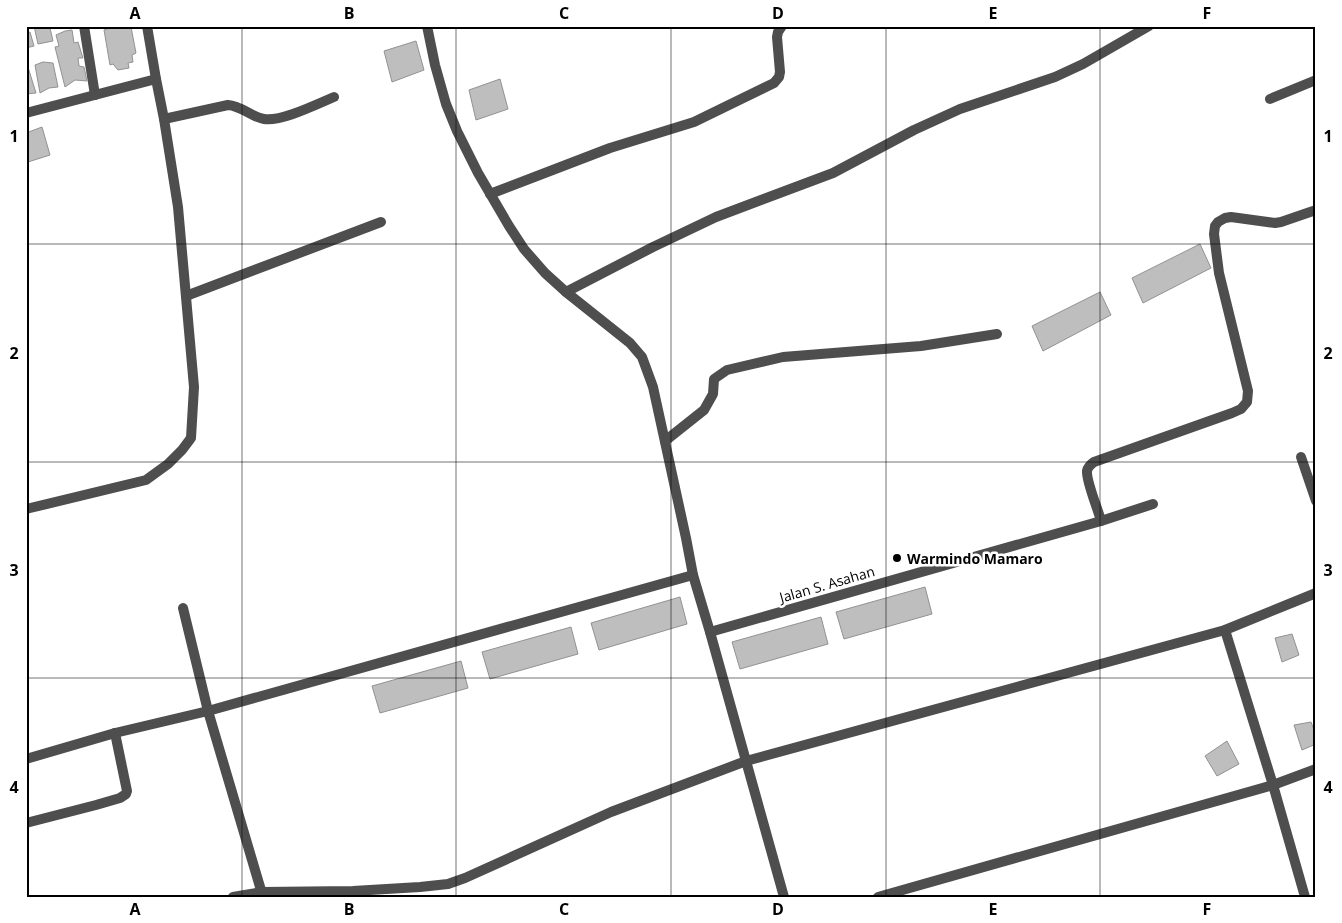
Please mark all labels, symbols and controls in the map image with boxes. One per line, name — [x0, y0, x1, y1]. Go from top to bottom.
text: A — [129, 2, 141, 24]
text: B — [344, 2, 354, 24]
text: C — [559, 2, 569, 24]
text: D — [772, 2, 784, 24]
text: E — [989, 2, 998, 24]
text: F — [1203, 2, 1211, 24]
text: 1 — [9, 125, 19, 147]
text: 1 — [1323, 125, 1333, 147]
text: 2 — [9, 342, 19, 364]
text: 2 — [1323, 342, 1333, 364]
place label: Warmindo Mamaro — [907, 549, 1043, 568]
marker: Warmindo Mamaro — [891, 552, 903, 564]
text: 3 — [9, 559, 19, 581]
text: 3 — [1323, 559, 1333, 581]
street label: Jalan S. Asahan — [775, 561, 877, 607]
text: 4 — [9, 776, 19, 798]
text: 4 — [1323, 776, 1333, 798]
text: A — [129, 898, 141, 920]
text: B — [344, 898, 354, 920]
text: C — [559, 898, 569, 920]
text: D — [772, 898, 784, 920]
text: E — [989, 898, 998, 920]
text: F — [1203, 898, 1211, 920]

